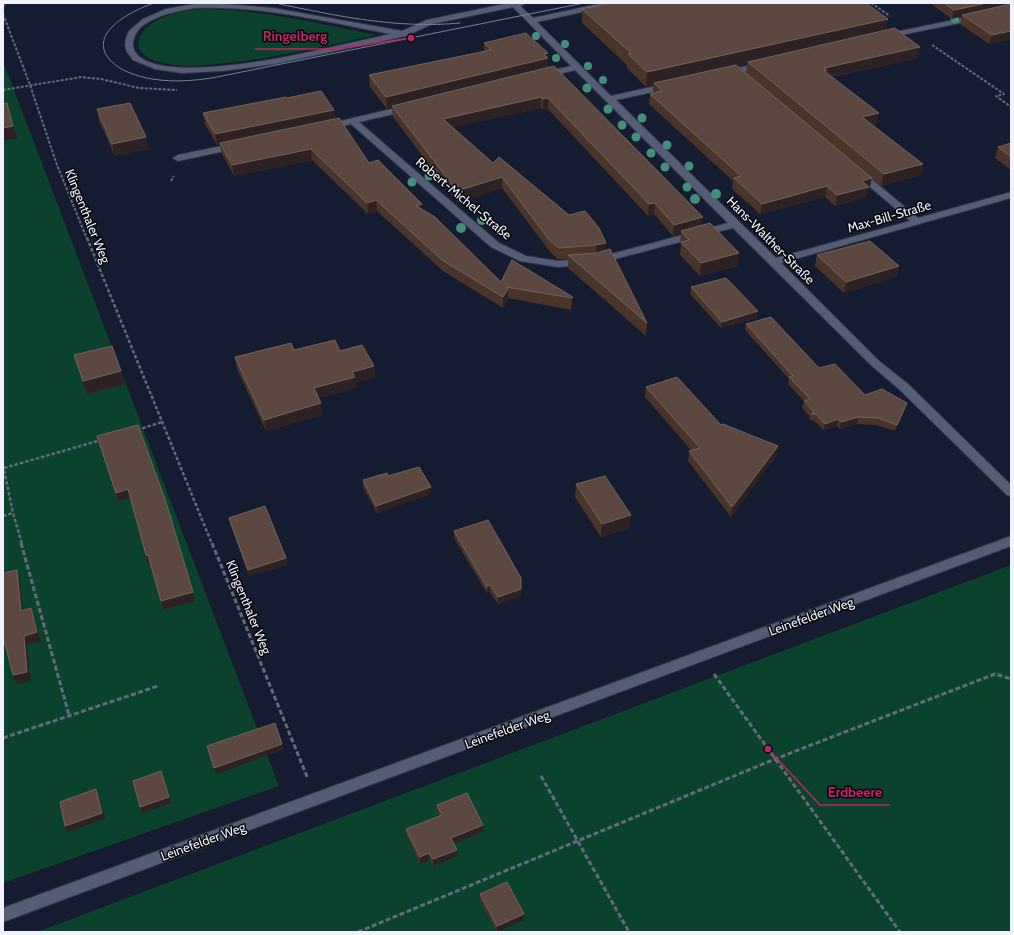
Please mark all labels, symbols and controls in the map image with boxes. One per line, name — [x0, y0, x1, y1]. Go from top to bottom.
callout: Ringelberg — [255, 23, 335, 49]
text: Ringelberg — [263, 27, 327, 45]
street label: Robert-Michel-Straße — [413, 153, 515, 243]
street label: Klingenthaler Weg — [62, 167, 114, 266]
street label: Hans-Walther-Straße — [724, 193, 819, 288]
street label: Max-Bill-Straße — [845, 196, 933, 236]
street label: Klingenthaler Weg — [223, 558, 275, 657]
street label: Leinefelder Weg — [766, 593, 856, 639]
street label: Leinefelder Weg — [462, 706, 552, 752]
callout: Erdbeere — [820, 779, 890, 805]
text: Erdbeere — [828, 783, 882, 801]
street label: Leinefelder Weg — [158, 818, 248, 864]

